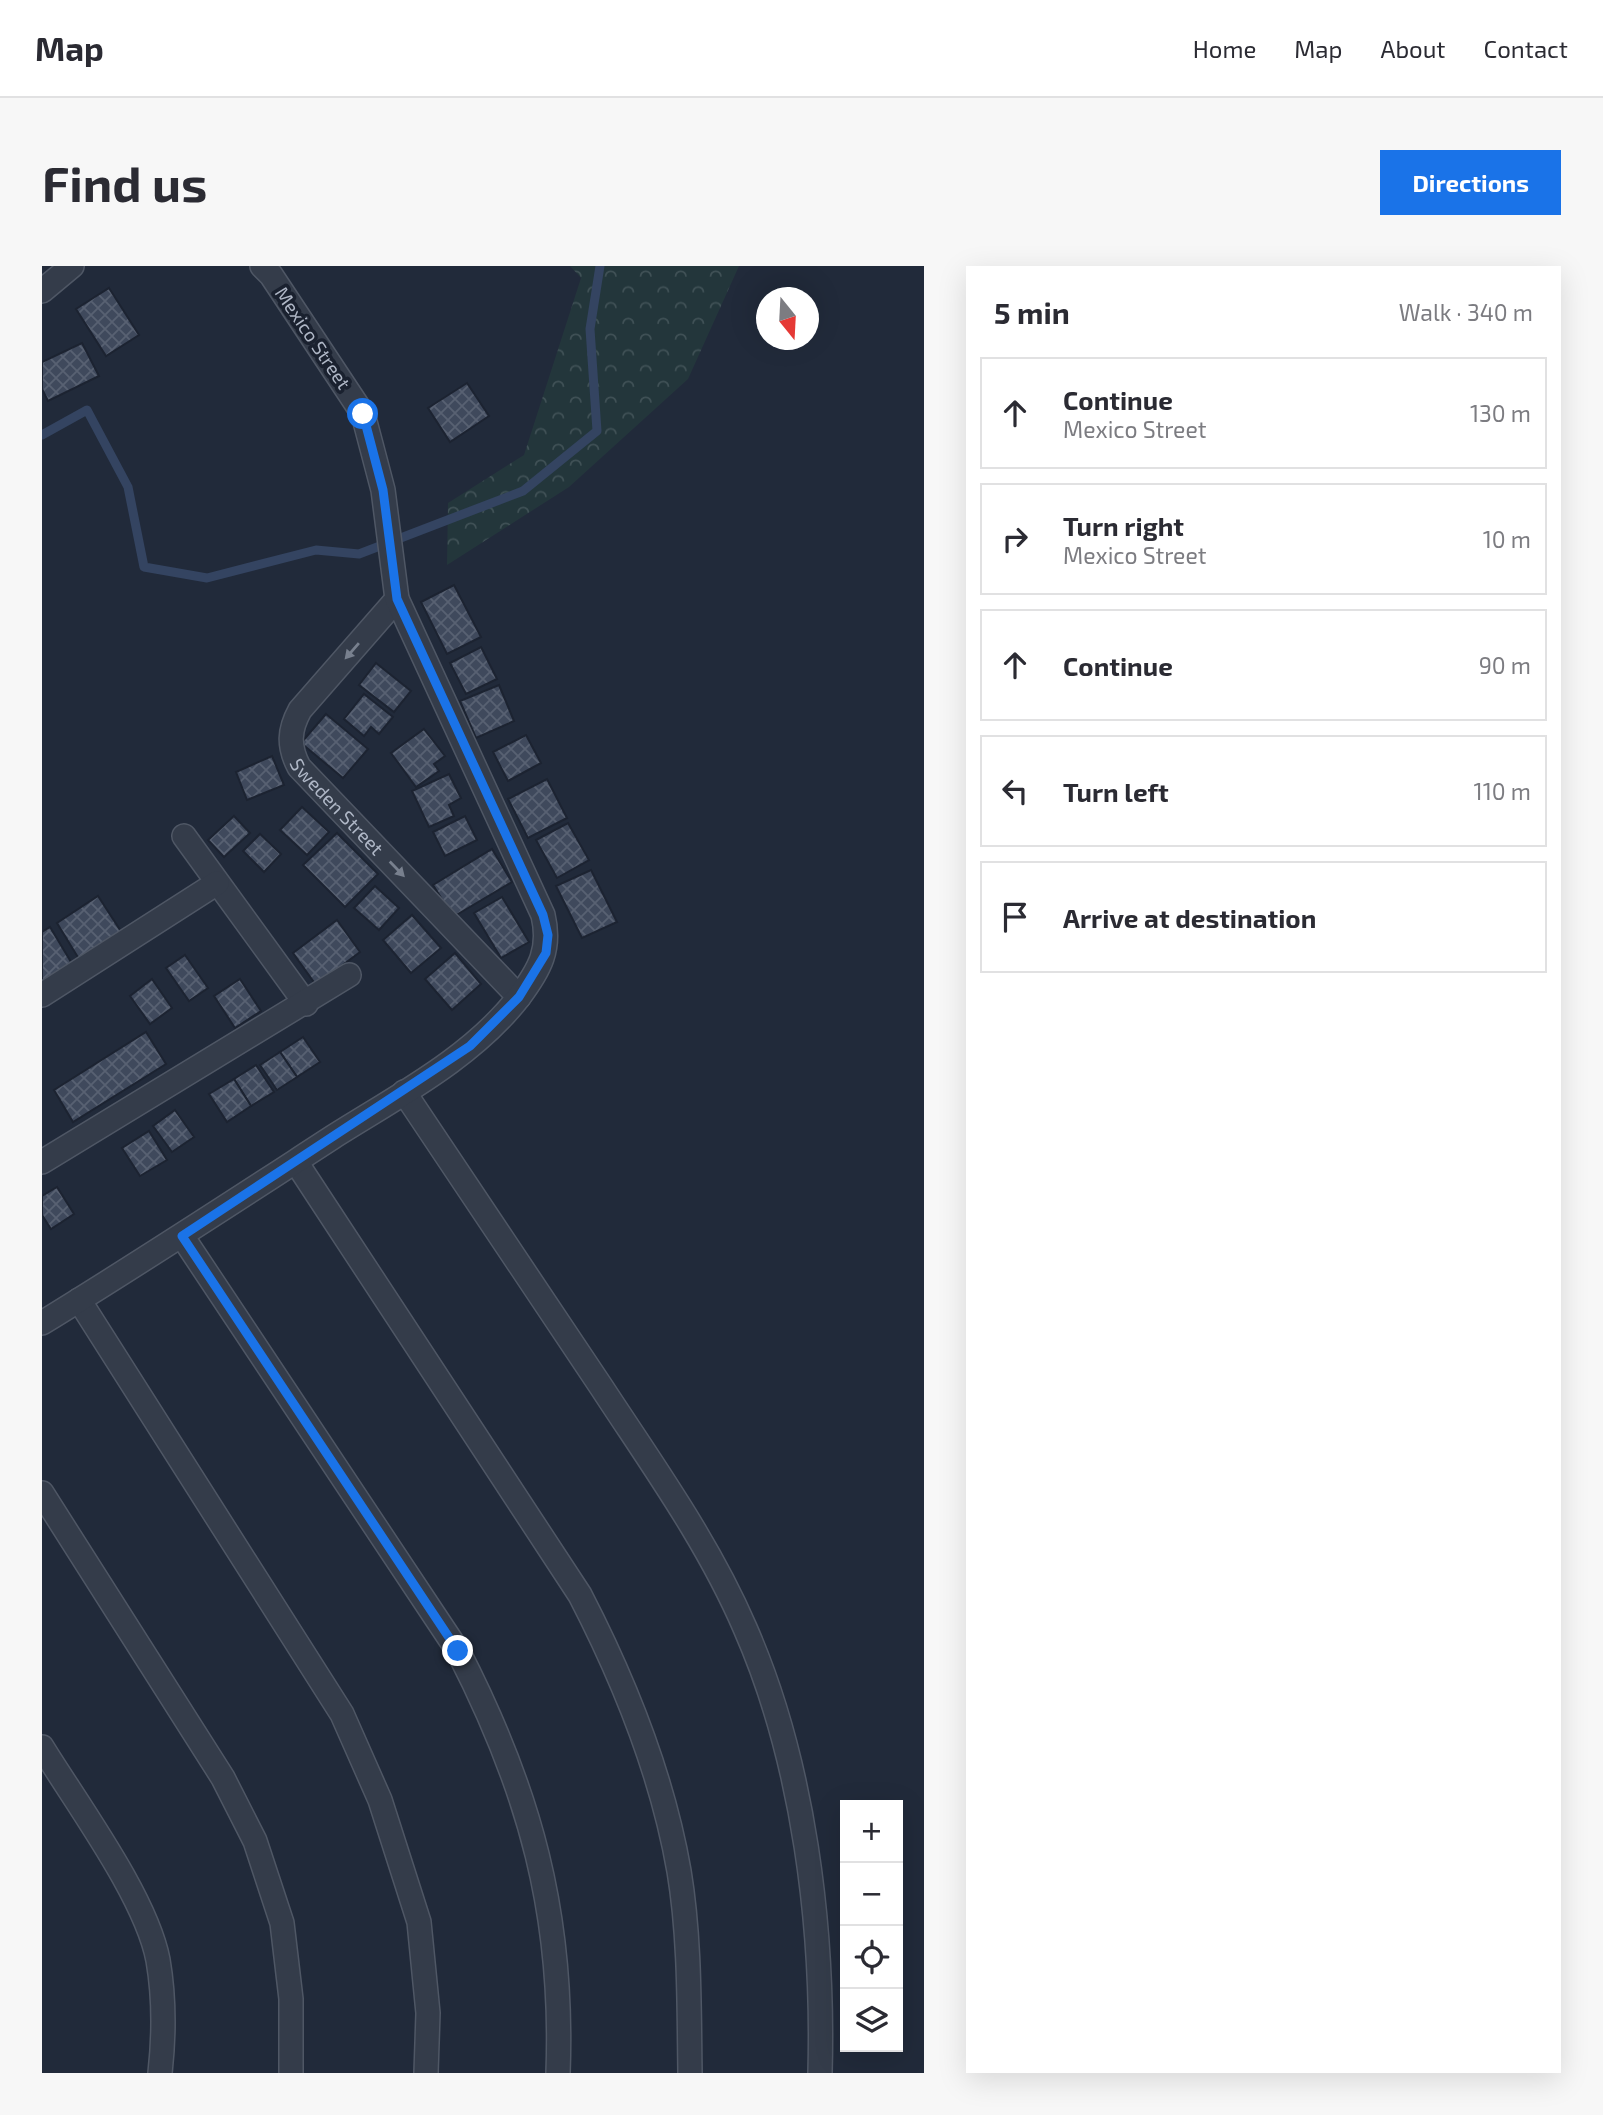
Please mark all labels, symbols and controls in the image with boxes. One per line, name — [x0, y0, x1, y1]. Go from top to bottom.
text: Map — [35, 28, 104, 68]
text: Home — [1193, 34, 1256, 63]
text: Map — [1294, 34, 1342, 63]
text: About — [1380, 34, 1446, 63]
text: Contact — [1484, 34, 1568, 63]
button: Directions — [1380, 150, 1561, 215]
text: Find us — [42, 153, 207, 212]
street label: Mexico Street — [271, 282, 356, 393]
north arrow — [756, 287, 819, 350]
text: 5 min — [994, 294, 1070, 330]
text: Walk · 340 m — [1399, 298, 1533, 326]
text: Continue — [1063, 384, 1173, 415]
icon: ahead — [996, 394, 1034, 432]
route start — [347, 398, 378, 429]
text: 130 m — [1470, 399, 1531, 427]
text: Mexico Street — [1063, 415, 1207, 443]
text: Turn right — [1063, 510, 1184, 541]
icon: right — [996, 520, 1034, 558]
text: 10 m — [1483, 525, 1531, 553]
text: Mexico Street — [1063, 541, 1207, 569]
one-way arrow — [345, 642, 360, 659]
icon: ahead — [996, 646, 1034, 684]
text: Continue — [1063, 650, 1173, 681]
text: 90 m — [1479, 651, 1531, 679]
street label: Sweden Street — [285, 754, 389, 859]
icon: left — [996, 772, 1034, 810]
text: Turn left — [1063, 776, 1169, 807]
text: 110 m — [1474, 777, 1531, 805]
one-way arrow — [389, 861, 405, 878]
icon: arrive — [996, 898, 1034, 936]
text: Arrive at destination — [1063, 902, 1316, 933]
route end — [442, 1635, 473, 1666]
map controls — [840, 1800, 903, 2052]
button: + — [840, 1800, 903, 1863]
button: − — [840, 1863, 903, 1926]
button: locate — [840, 1926, 903, 1989]
button: layers — [840, 1989, 903, 2052]

